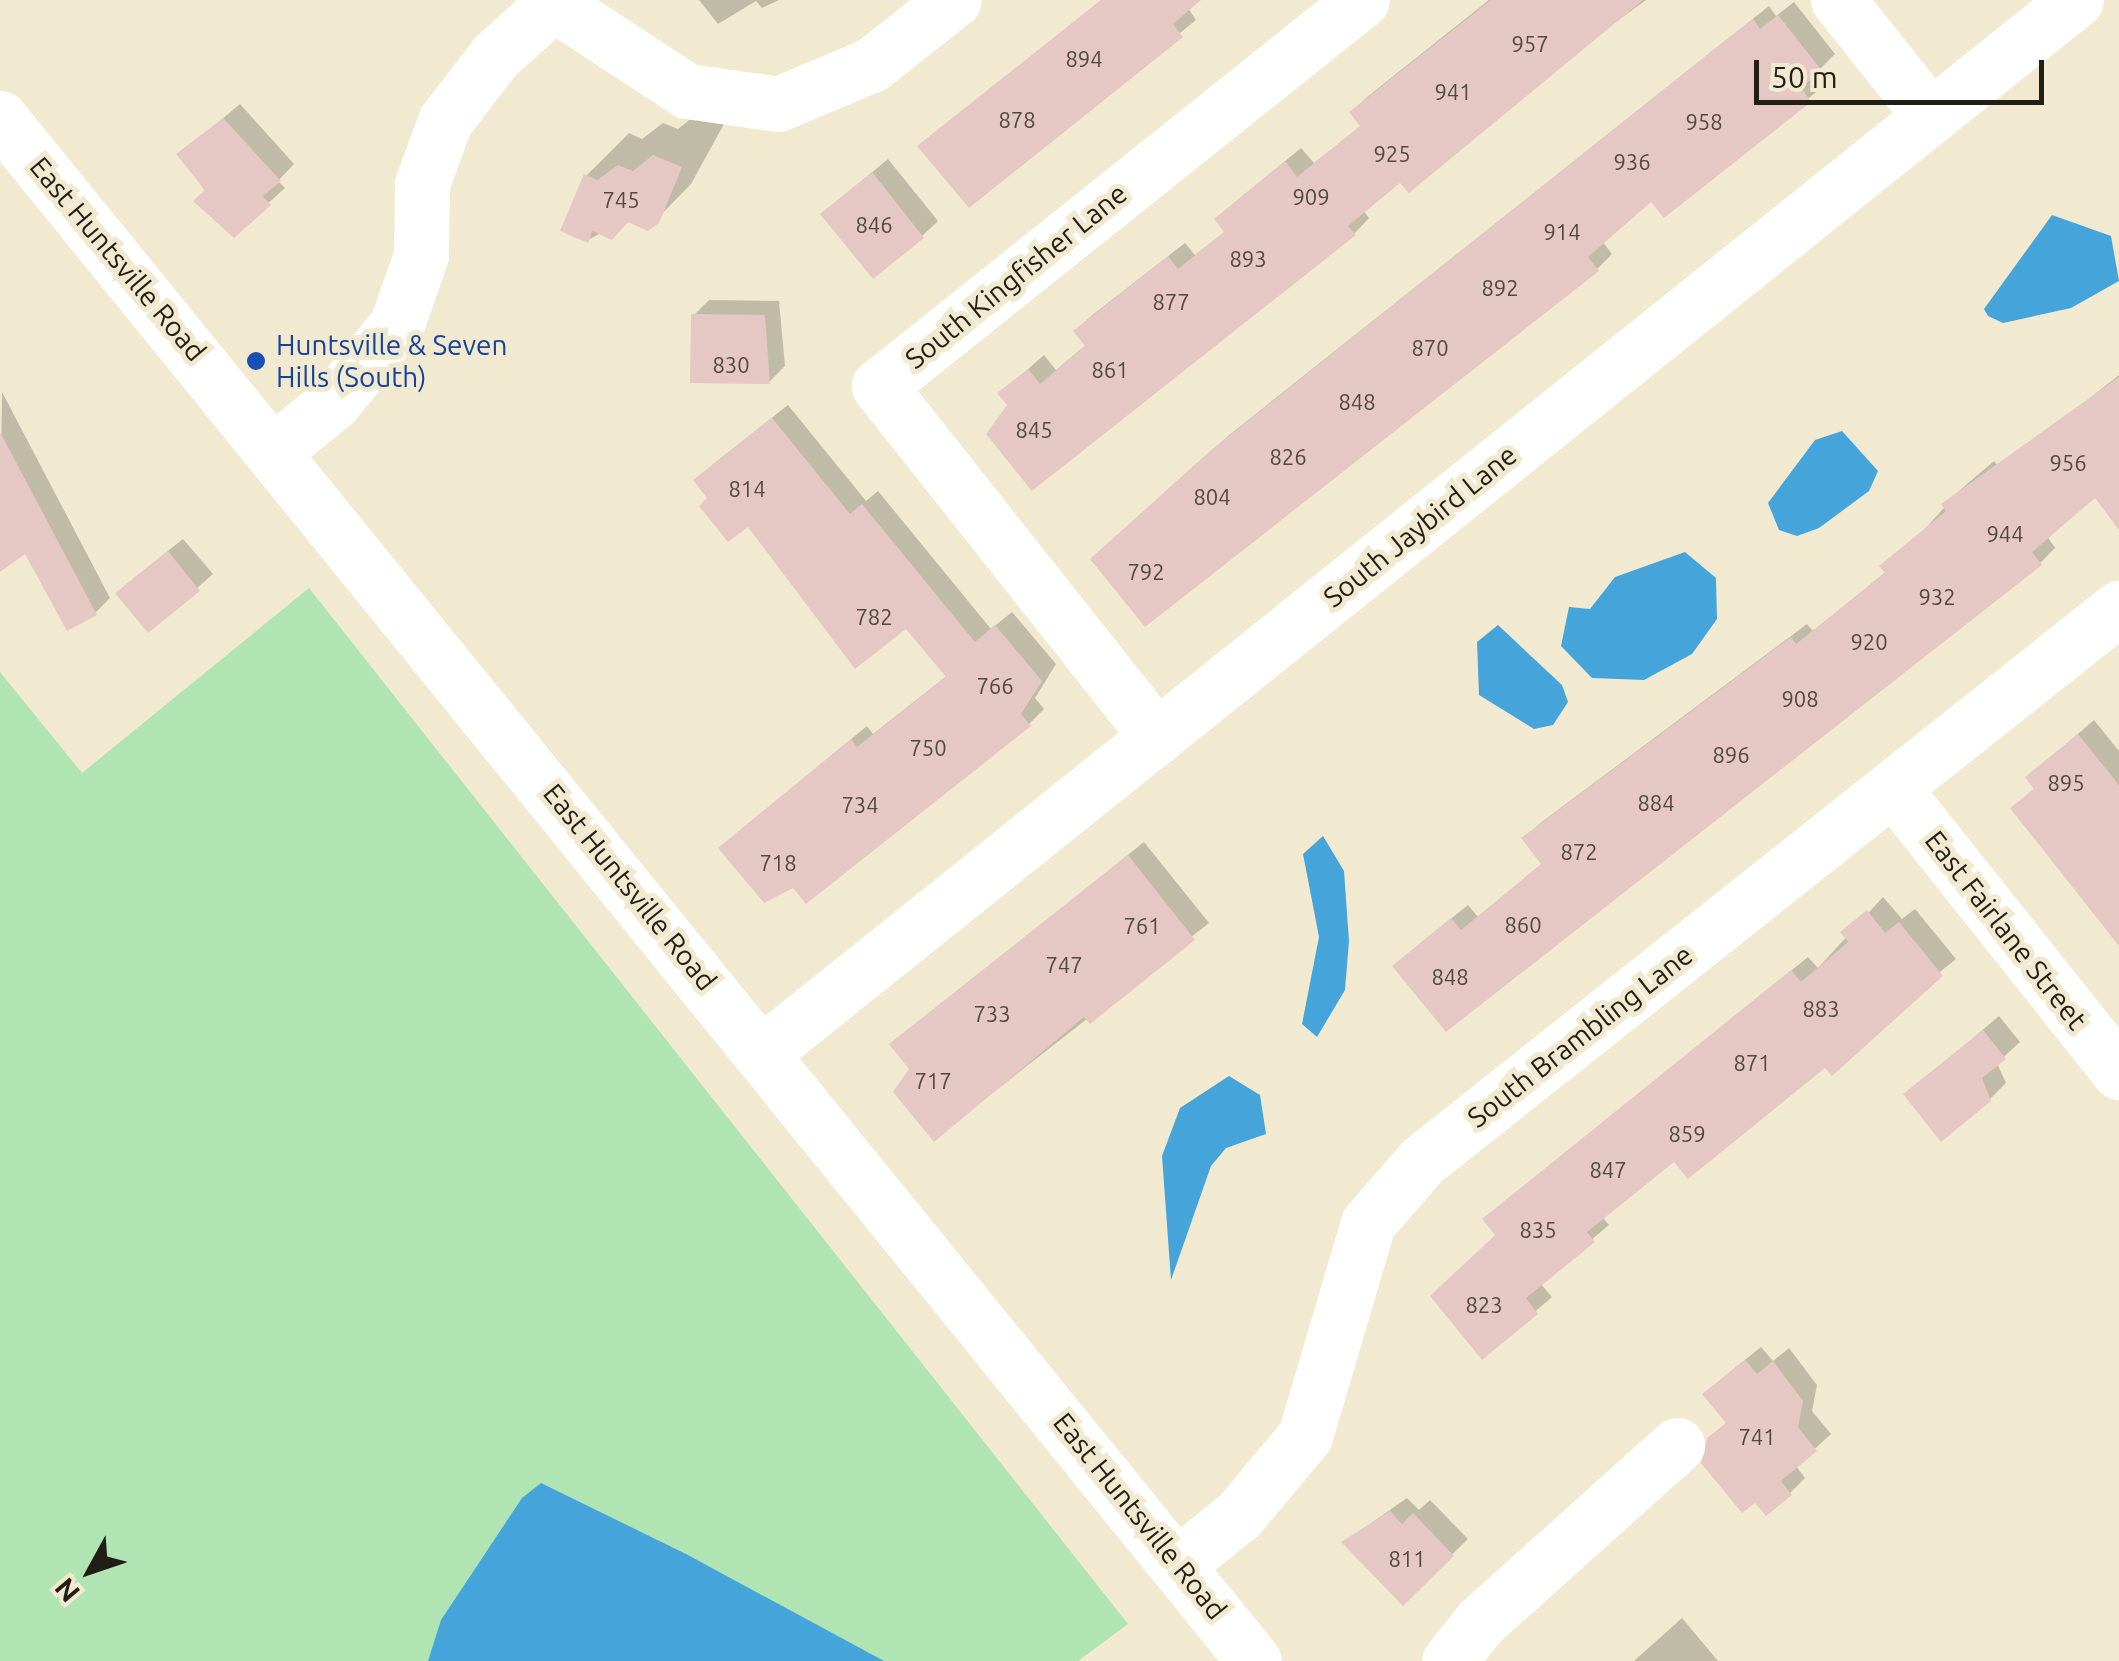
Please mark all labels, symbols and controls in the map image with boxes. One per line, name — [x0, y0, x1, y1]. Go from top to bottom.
house number: 957 — [1511, 31, 1549, 57]
scale bar — [1759, 40, 2049, 102]
house number: 894 — [1065, 46, 1103, 72]
text: 50 m — [1771, 60, 1838, 94]
house number: 941 — [1434, 79, 1472, 105]
house number: 878 — [998, 107, 1036, 133]
house number: 958 — [1685, 109, 1723, 135]
house number: 925 — [1373, 141, 1411, 167]
house number: 936 — [1613, 149, 1651, 175]
street label: East Huntsville Road — [23, 150, 213, 368]
street label: South Kingfisher Lane — [899, 176, 1133, 376]
house number: 909 — [1292, 184, 1330, 210]
house number: 745 — [602, 187, 640, 213]
house number: 846 — [855, 212, 893, 238]
house number: 914 — [1543, 219, 1581, 245]
house number: 893 — [1229, 246, 1267, 272]
house number: 892 — [1481, 275, 1519, 301]
house number: 877 — [1152, 289, 1190, 315]
place label: Huntsville & Seven Hills (South) — [276, 328, 508, 394]
house number: 870 — [1411, 335, 1449, 361]
marker: Huntsville & Seven Hills (South) — [245, 350, 267, 372]
house number: 830 — [712, 352, 750, 378]
house number: 861 — [1091, 357, 1129, 383]
house number: 848 — [1338, 389, 1376, 415]
house number: 845 — [1015, 417, 1053, 443]
street label: South Jaybird Lane — [1317, 438, 1523, 614]
house number: 826 — [1269, 444, 1307, 470]
house number: 956 — [2049, 450, 2087, 476]
house number: 814 — [728, 476, 766, 502]
house number: 804 — [1193, 484, 1231, 510]
house number: 944 — [1986, 521, 2024, 547]
house number: 792 — [1127, 559, 1165, 585]
house number: 932 — [1918, 584, 1956, 610]
house number: 782 — [855, 604, 893, 630]
house number: 920 — [1850, 629, 1888, 655]
house number: 766 — [976, 673, 1014, 699]
house number: 908 — [1781, 686, 1819, 712]
house number: 750 — [909, 735, 947, 761]
house number: 896 — [1712, 742, 1750, 768]
house number: 895 — [2047, 770, 2085, 796]
street label: East Huntsville Road — [536, 777, 724, 997]
house number: 884 — [1637, 790, 1675, 816]
house number: 734 — [841, 792, 879, 818]
street label: East Fairlane Street — [1918, 824, 2094, 1036]
house number: 872 — [1560, 839, 1598, 865]
house number: 718 — [759, 850, 797, 876]
house number: 860 — [1504, 912, 1542, 938]
house number: 761 — [1123, 913, 1161, 939]
street label: South Brambling Lane — [1461, 938, 1699, 1134]
house number: 747 — [1045, 952, 1083, 978]
house number: 848 — [1431, 964, 1469, 990]
house number: 883 — [1802, 996, 1840, 1022]
house number: 733 — [973, 1001, 1011, 1027]
house number: 871 — [1733, 1050, 1771, 1076]
house number: 717 — [914, 1068, 952, 1094]
house number: 859 — [1668, 1121, 1706, 1147]
house number: 847 — [1589, 1157, 1627, 1183]
house number: 835 — [1519, 1217, 1557, 1243]
house number: 823 — [1465, 1292, 1503, 1318]
street label: East Huntsville Road — [1046, 1406, 1234, 1626]
house number: 741 — [1738, 1424, 1776, 1450]
north arrow — [40, 1521, 140, 1621]
house number: 811 — [1388, 1546, 1426, 1572]
text: N — [48, 1573, 85, 1609]

